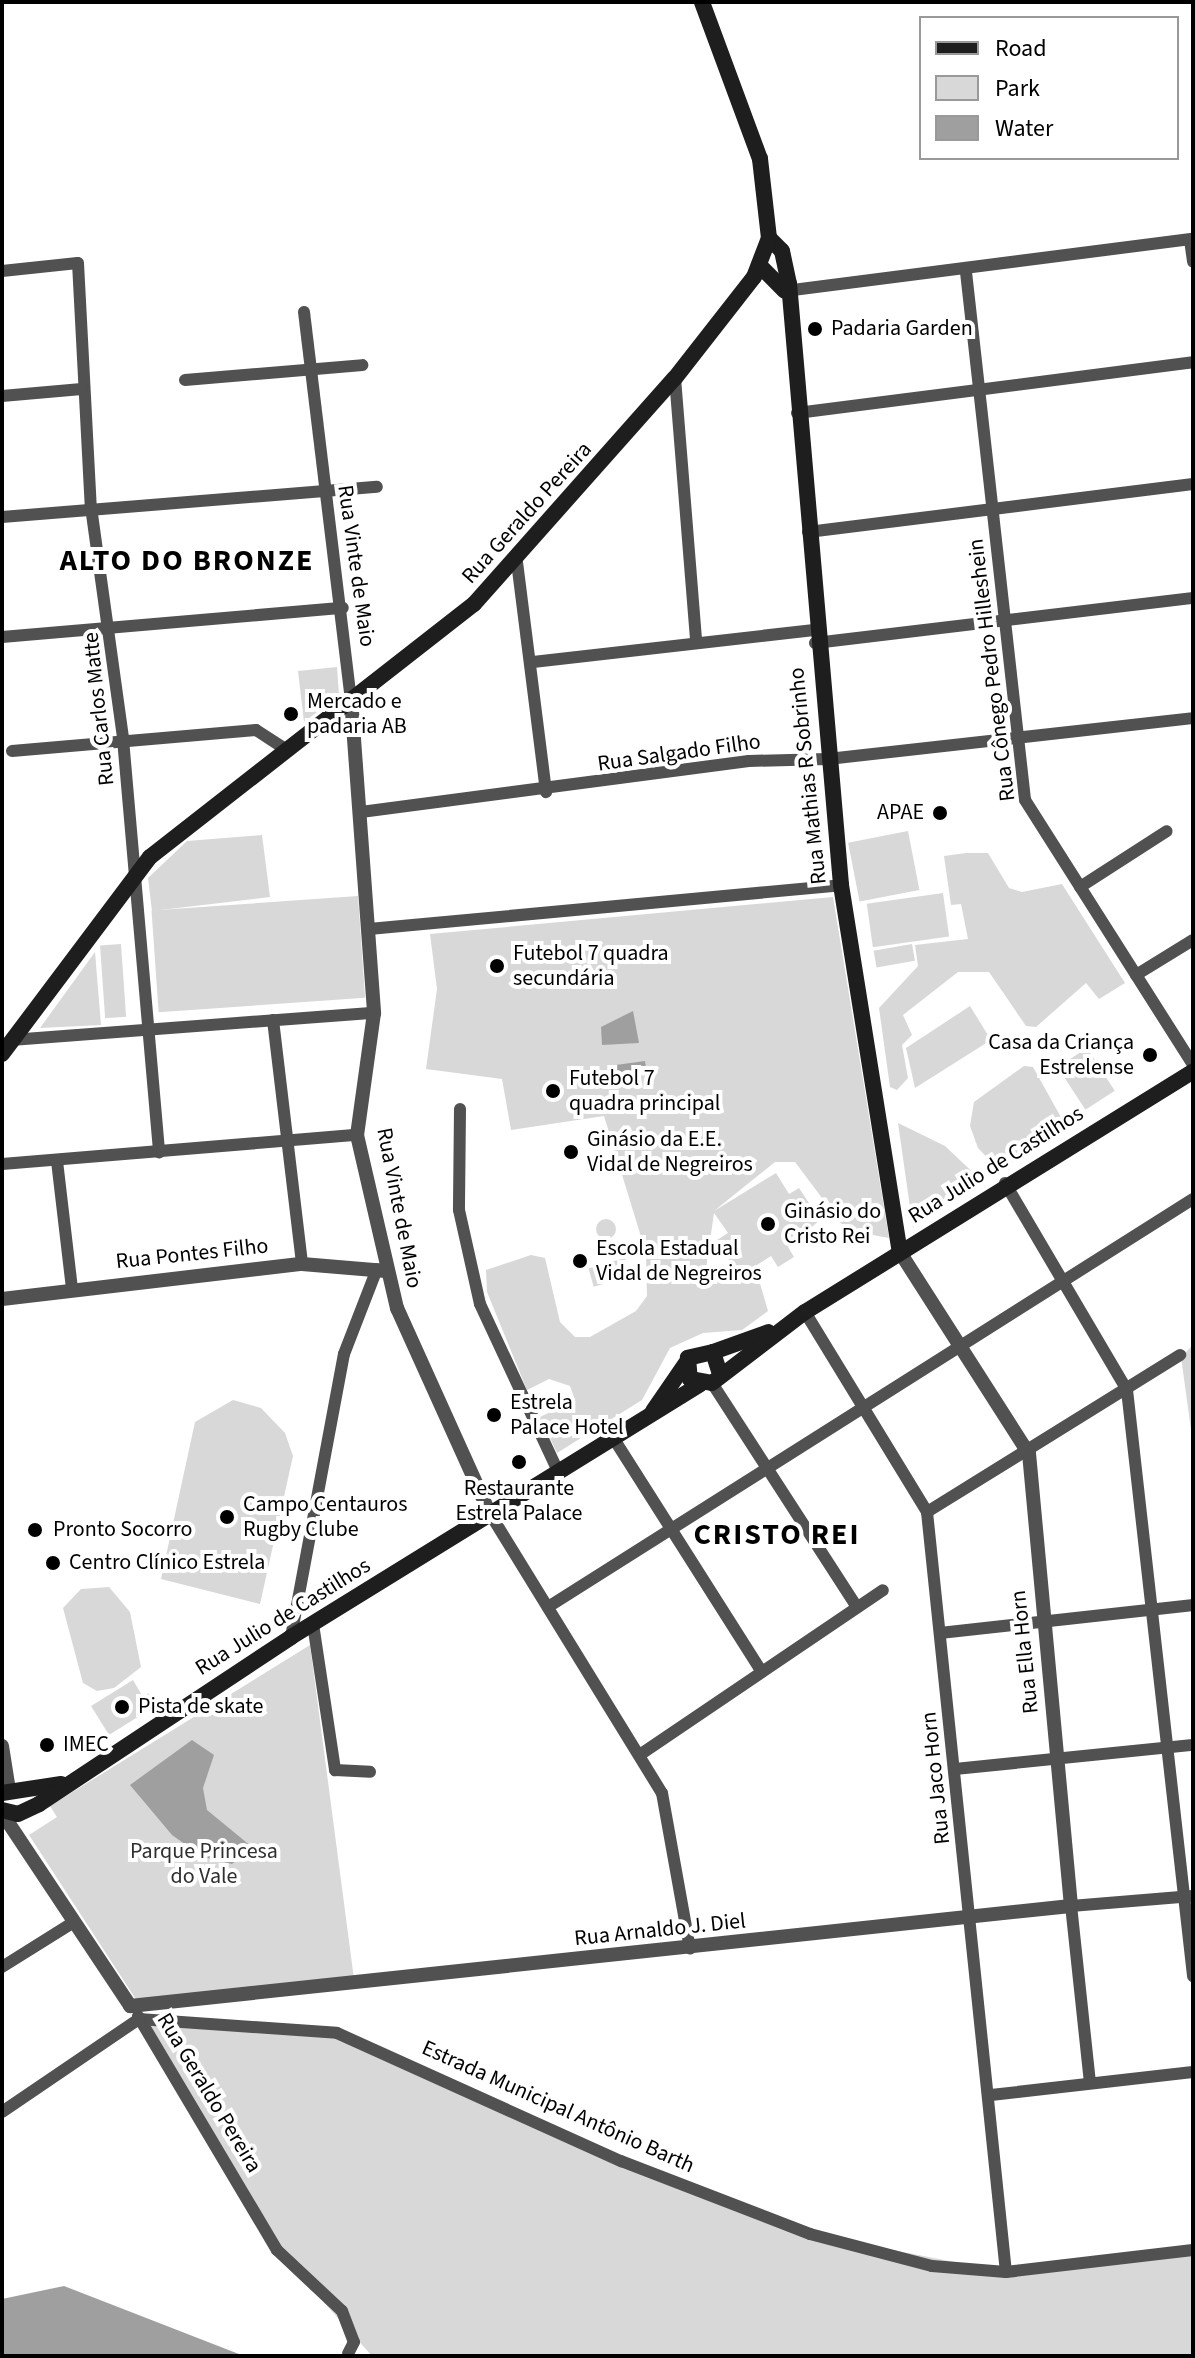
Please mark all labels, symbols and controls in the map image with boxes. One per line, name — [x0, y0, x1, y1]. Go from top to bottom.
legend — [919, 16, 1179, 160]
text: Road — [995, 31, 1047, 66]
text: Park — [995, 71, 1040, 106]
text: Water — [995, 111, 1053, 146]
place label: Padaria Garden — [831, 316, 973, 342]
marker: Padaria Garden — [806, 320, 824, 338]
street label: Rua Geraldo Pereira — [456, 437, 598, 589]
street label: Rua Vinte de Maio — [332, 483, 380, 649]
street label: Rua Cônego Pedro Hilleshein — [963, 537, 1021, 803]
district label: ALTO DO BRONZE — [60, 543, 314, 579]
street label: Rua Carlos Matte — [78, 631, 120, 787]
street label: Rua Mathias R Sobrinho — [783, 666, 833, 886]
place label: Mercado e padaria AB — [307, 688, 407, 740]
marker: Mercado e padaria AB — [282, 705, 300, 723]
street label: Rua Salgado Filho — [596, 728, 762, 778]
place label: APAE — [877, 800, 924, 826]
marker: APAE — [931, 804, 949, 822]
place label: Futebol 7 quadra secundária — [513, 940, 669, 992]
marker: Futebol 7 quadra secundária — [488, 957, 506, 975]
place label: Casa da Criança Estrelense — [988, 1029, 1134, 1080]
marker: Casa da Criança Estrelense — [1141, 1046, 1159, 1064]
place label: Futebol 7 quadra principal — [569, 1065, 720, 1116]
marker: Futebol 7 quadra principal — [544, 1082, 562, 1100]
street label: Rua Julio de Castilhos — [904, 1100, 1088, 1230]
street label: Rua Vinte de Maio — [370, 1125, 428, 1291]
place label: Ginásio da E.E. Vidal de Negreiros — [587, 1126, 753, 1178]
marker: Ginásio da E.E. Vidal de Negreiros — [562, 1143, 580, 1161]
place label: Ginásio do Cristo Rei — [784, 1198, 881, 1250]
marker: Ginásio do Cristo Rei — [759, 1215, 777, 1233]
street label: Rua Pontes Filho — [114, 1233, 270, 1275]
place label: Escola Estadual Vidal de Negreiros — [596, 1235, 762, 1286]
marker: Escola Estadual Vidal de Negreiros — [571, 1252, 589, 1270]
place label: Estrela Palace Hotel — [510, 1389, 624, 1440]
marker: Estrela Palace Hotel — [485, 1406, 503, 1424]
marker: Restaurante Estrela Palace — [510, 1453, 528, 1471]
place label: Restaurante Estrela Palace — [455, 1475, 583, 1526]
place label: Campo Centauros Rugby Clube — [243, 1491, 407, 1542]
marker: Campo Centauros Rugby Clube — [218, 1508, 236, 1526]
place label: Pronto Socorro — [53, 1517, 192, 1543]
district label: CRISTO REI — [693, 1517, 861, 1553]
marker: Pronto Socorro — [24, 1519, 46, 1541]
place label: Centro Clínico Estrela — [69, 1550, 265, 1576]
street label: Rua Julio de Castilhos — [191, 1552, 375, 1682]
marker: Centro Clínico Estrela — [44, 1554, 62, 1572]
street label: Rua Ella Horn — [1005, 1589, 1045, 1715]
place label: Pista de skate — [138, 1694, 263, 1720]
marker: Pista de skate — [113, 1698, 131, 1716]
street label: Rua Jaco Horn — [916, 1710, 956, 1846]
place label: IMEC — [63, 1732, 109, 1758]
marker: IMEC — [38, 1736, 56, 1754]
park label: Parque Princesa do Vale — [130, 1838, 278, 1890]
street label: Rua Arnaldo J. Diel — [573, 1908, 747, 1952]
street label: Rua Geraldo Pereira — [151, 2008, 267, 2178]
street label: Estrada Municipal Antônio Barth — [418, 2035, 698, 2179]

